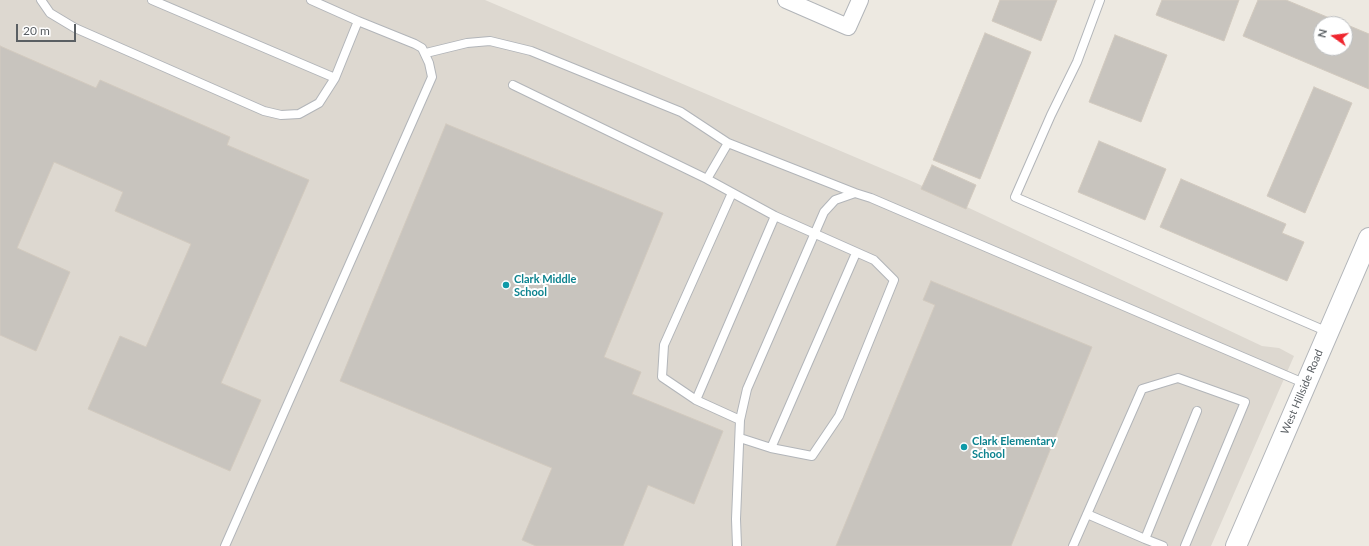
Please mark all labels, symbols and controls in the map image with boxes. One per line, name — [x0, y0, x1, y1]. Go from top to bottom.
scale bar — [18, 16, 78, 42]
north arrow — [1313, 16, 1353, 56]
text: 20 m — [23, 23, 50, 38]
text: N — [1315, 28, 1329, 39]
place label: Clark Middle School — [514, 272, 576, 298]
marker: Clark Middle School — [501, 280, 511, 290]
street label: West Hillside Road — [1278, 348, 1326, 436]
place label: Clark Elementary School — [972, 434, 1056, 460]
marker: Clark Elementary School — [959, 442, 969, 452]

